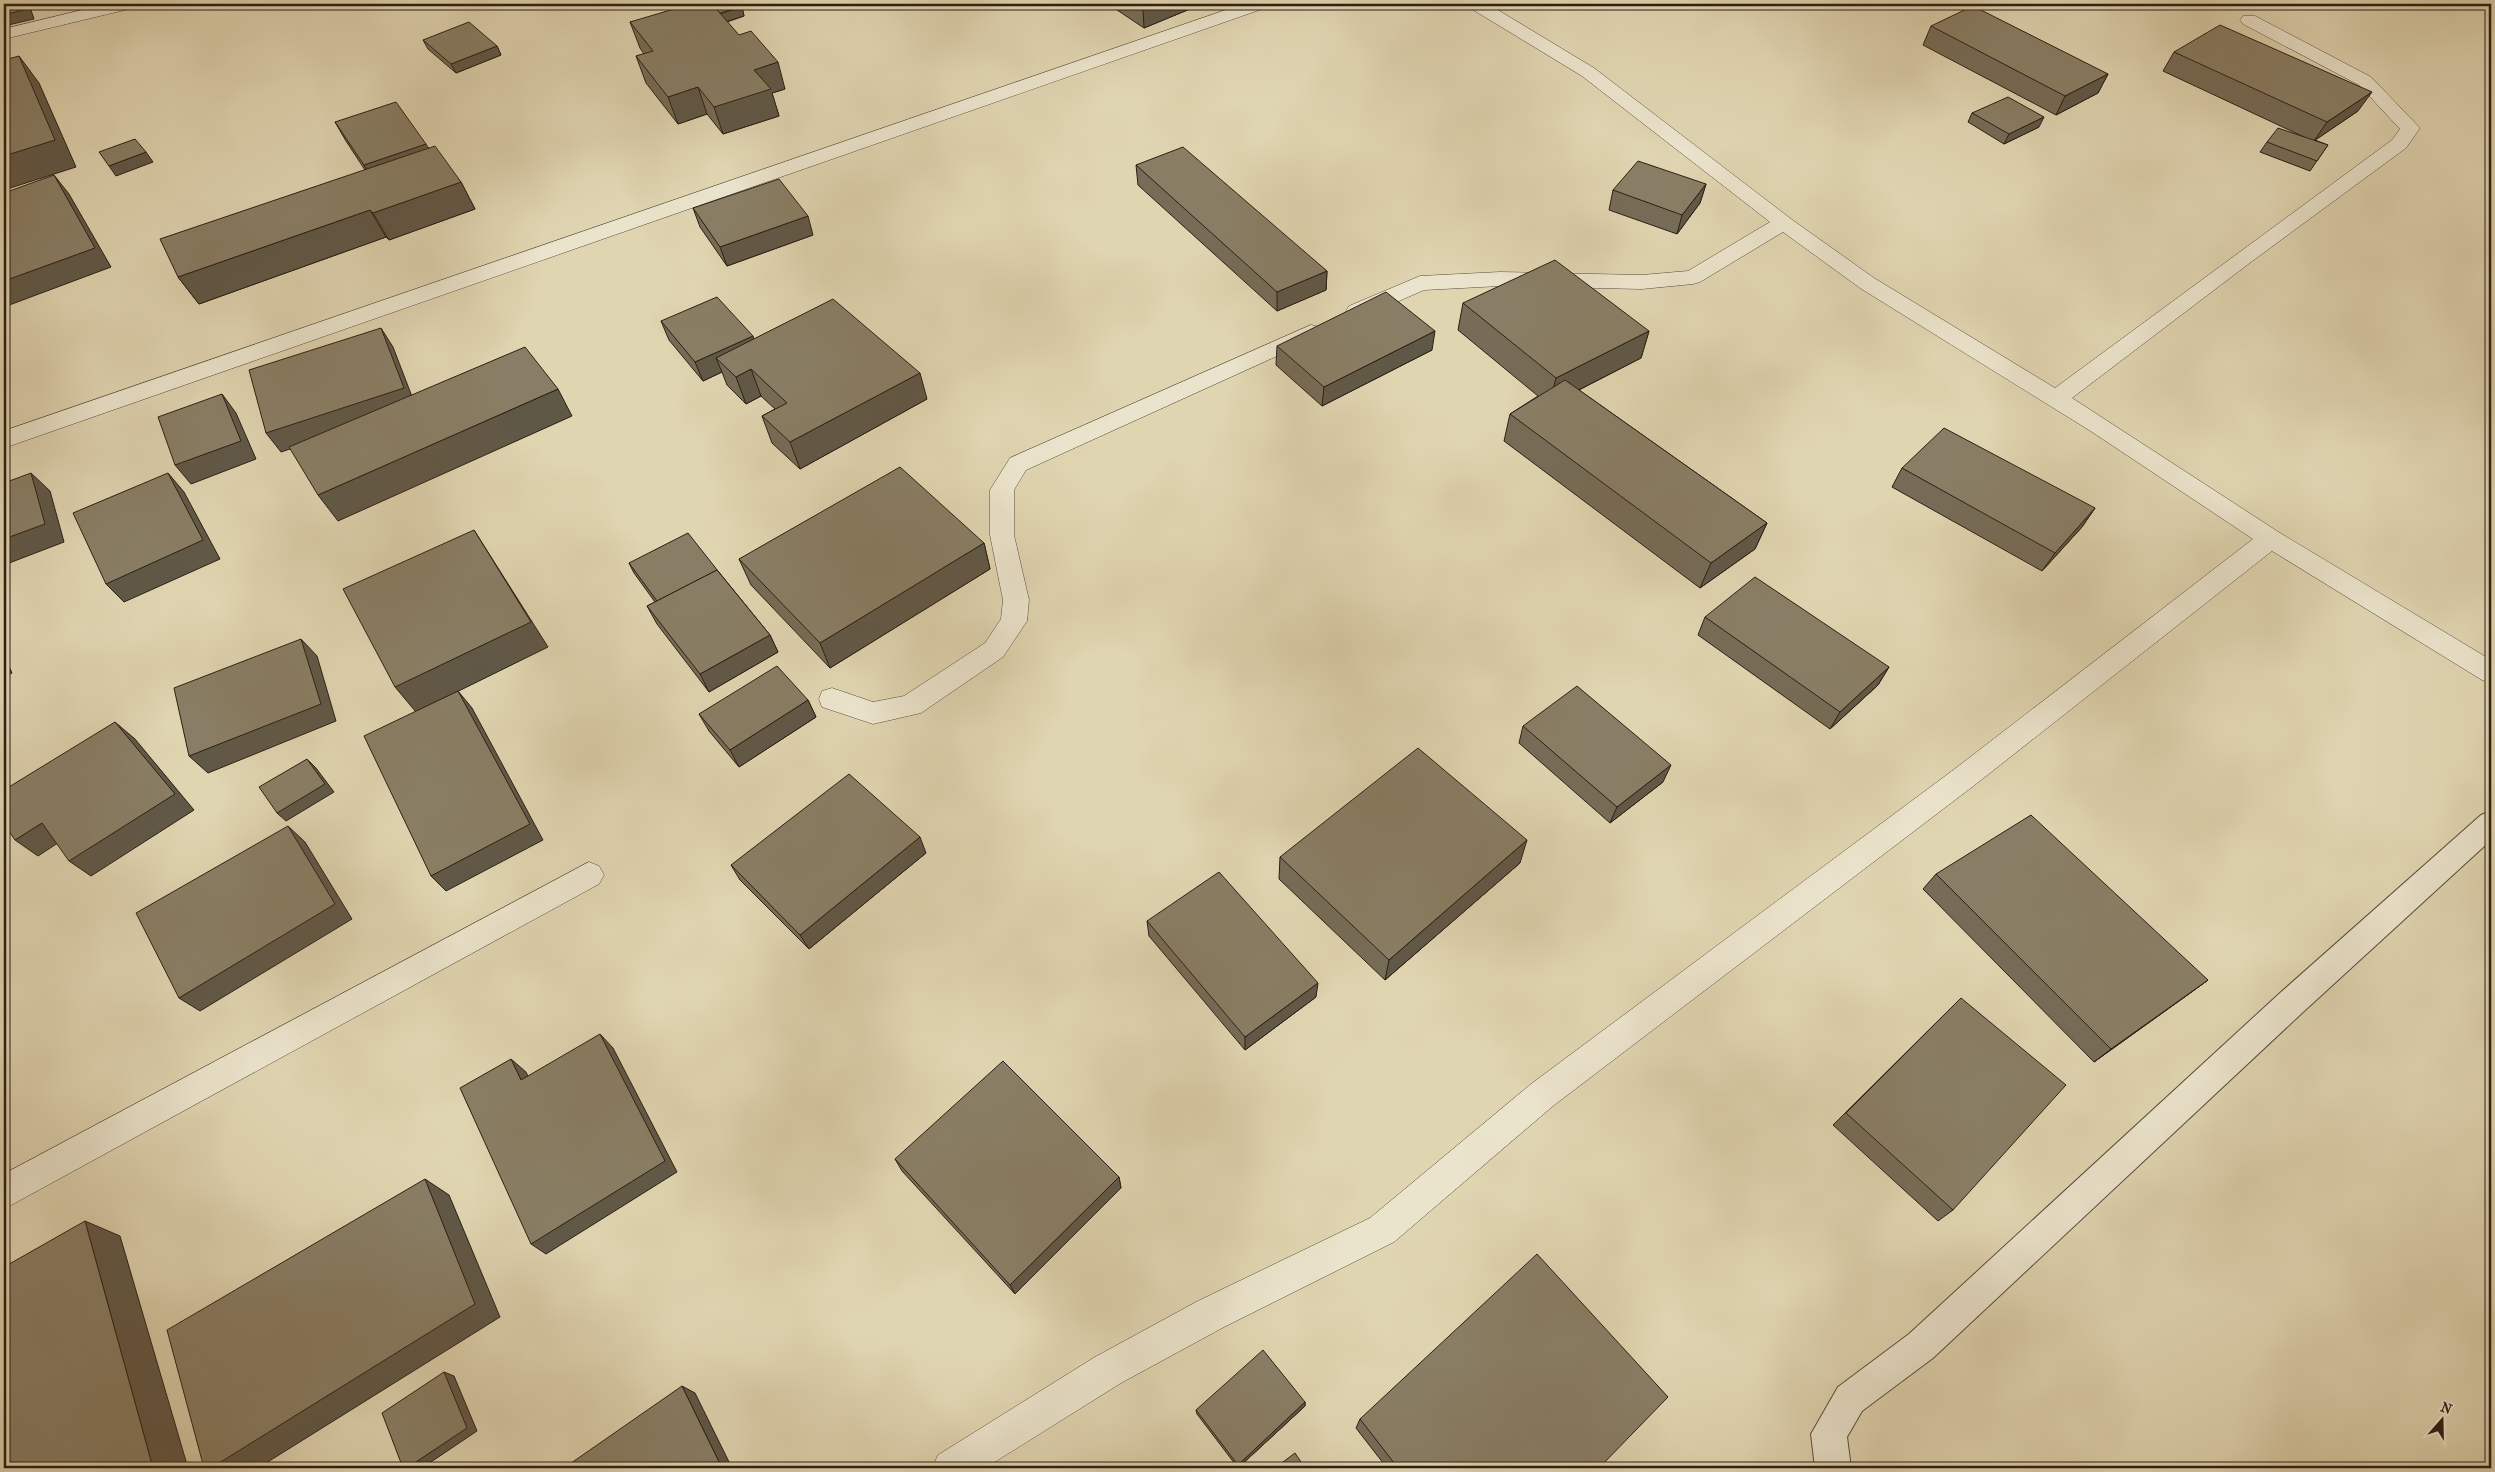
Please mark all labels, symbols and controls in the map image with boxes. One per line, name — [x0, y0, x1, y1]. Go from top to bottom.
north arrow — [2418, 1394, 2468, 1444]
text: N — [2438, 1398, 2455, 1418]

